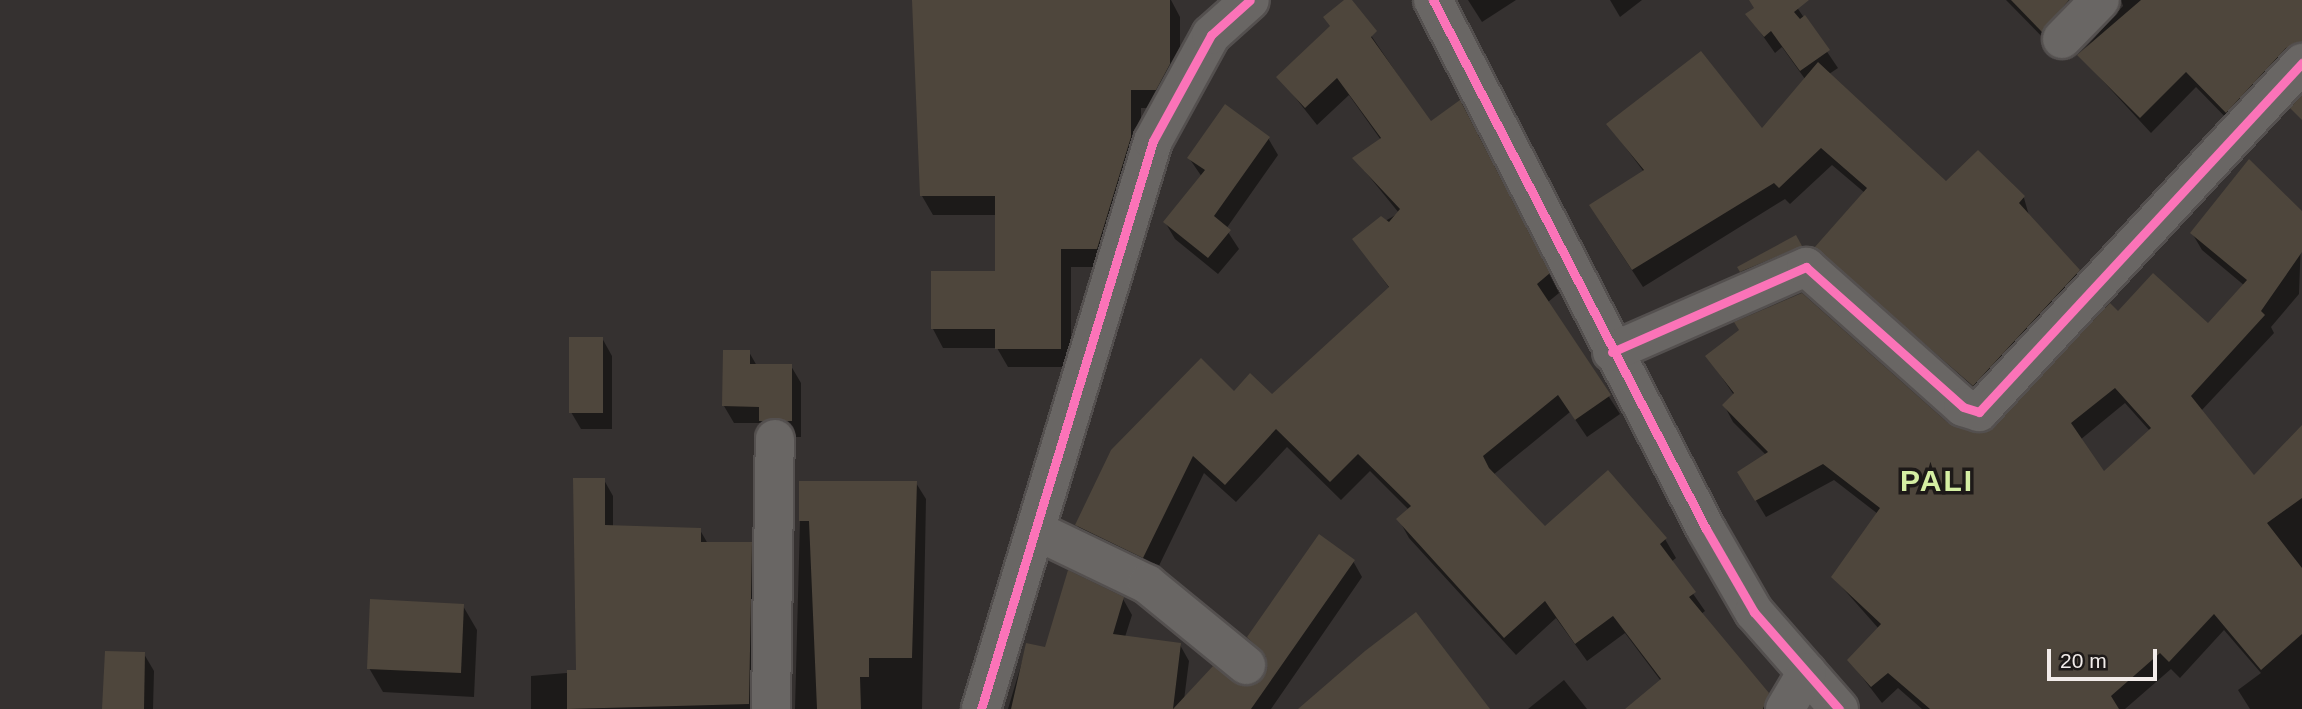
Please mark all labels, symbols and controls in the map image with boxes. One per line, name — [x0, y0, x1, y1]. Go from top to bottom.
district label: PALI — [1900, 463, 1974, 499]
scale bar — [2050, 636, 2160, 680]
text: 20 m — [2060, 649, 2107, 672]

